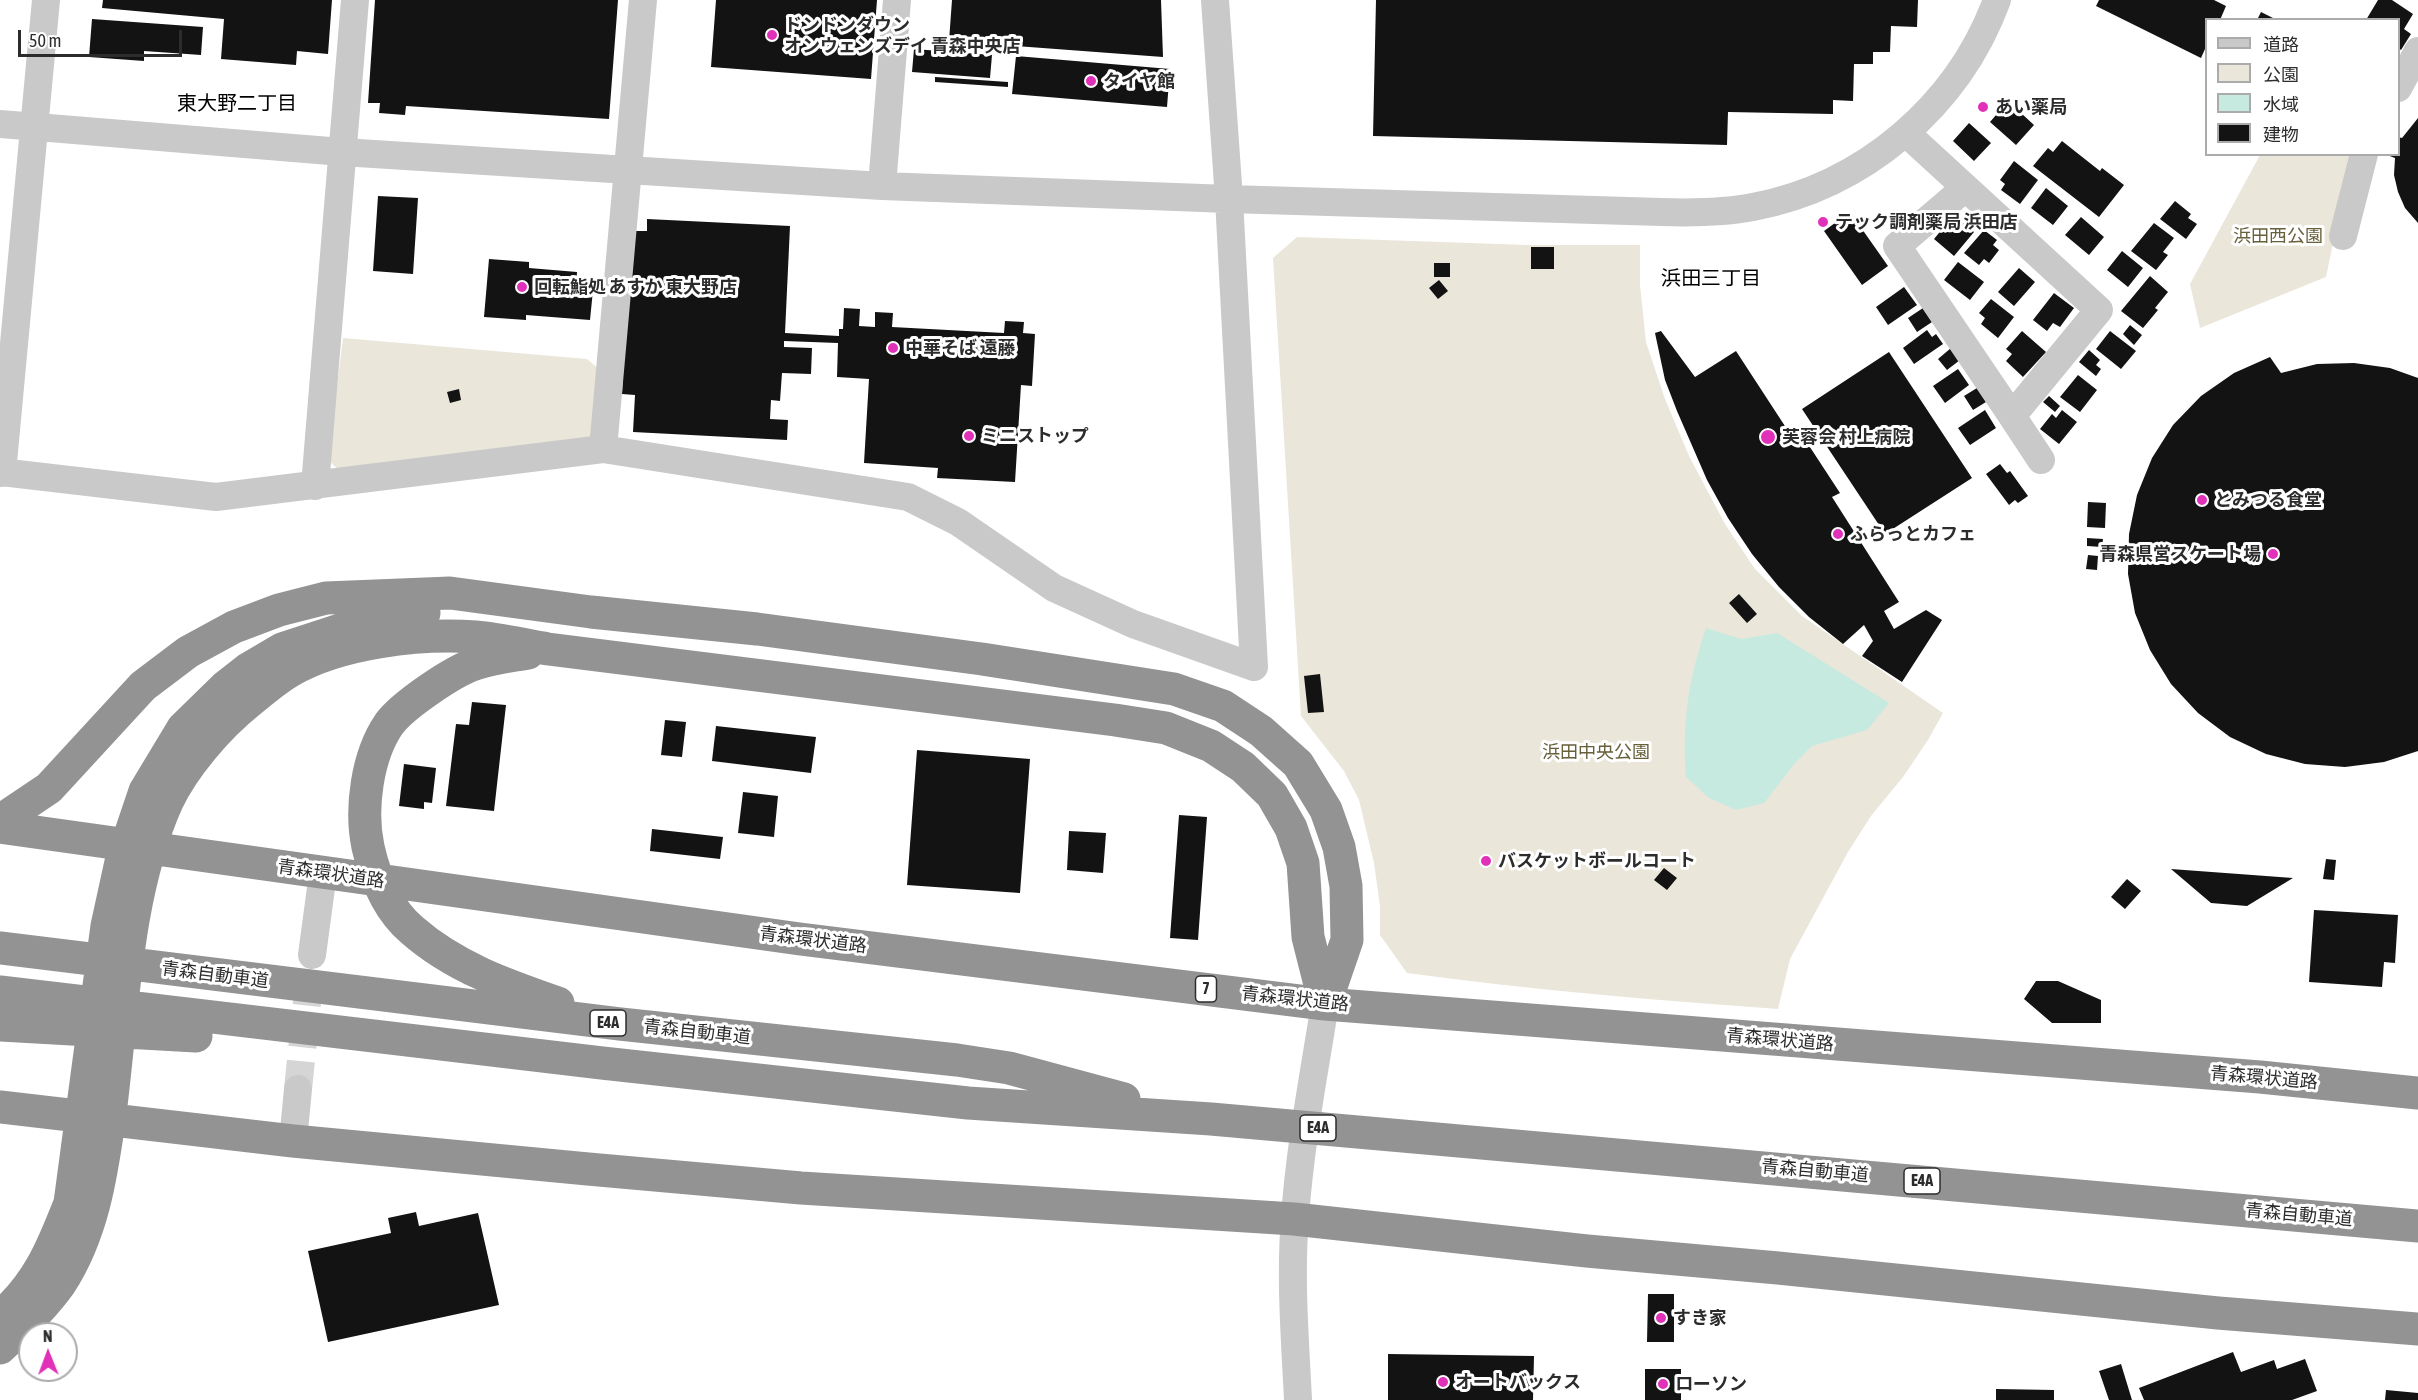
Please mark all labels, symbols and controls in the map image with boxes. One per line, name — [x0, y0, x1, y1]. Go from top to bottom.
place label: ドンドンダウン オンウェンズデイ 青森中央店 — [784, 14, 1020, 57]
scale bar — [21, 18, 184, 56]
legend — [2205, 18, 2400, 156]
marker: ドンドンダウン オンウェンズデイ 青森中央店 — [765, 28, 779, 42]
text: 50 m — [29, 30, 61, 51]
text: 道路 — [2263, 34, 2299, 55]
text: 公園 — [2263, 64, 2299, 85]
place label: タイヤ館 — [1103, 70, 1175, 92]
marker: タイヤ館 — [1084, 74, 1098, 88]
district label: 東大野二丁目 — [177, 92, 297, 116]
text: 水域 — [2263, 94, 2299, 115]
place label: あい薬局 — [1995, 96, 2067, 118]
marker: あい薬局 — [1976, 100, 1990, 114]
text: 建物 — [2263, 124, 2299, 145]
place label: テック調剤薬局 浜田店 — [1835, 211, 2017, 233]
marker: テック調剤薬局 浜田店 — [1816, 215, 1830, 229]
park label: 浜田西公園 — [2233, 225, 2323, 247]
district label: 浜田三丁目 — [1661, 267, 1761, 291]
place label: 回転鮨処 あすか 東大野店 — [534, 276, 737, 298]
marker: 回転鮨処 あすか 東大野店 — [515, 280, 529, 294]
place label: 中華そば 遠藤 — [905, 337, 1015, 359]
marker: 中華そば 遠藤 — [886, 341, 900, 355]
place label: ミニストップ — [981, 425, 1089, 447]
place label: 芙蓉会 村上病院 — [1782, 426, 1910, 448]
marker: 芙蓉会 村上病院 — [1759, 428, 1777, 446]
marker: ミニストップ — [962, 429, 976, 443]
place label: とみつる食堂 — [2214, 489, 2322, 511]
marker: とみつる食堂 — [2195, 493, 2209, 507]
place label: ふらっとカフェ — [1850, 523, 1976, 545]
marker: ふらっとカフェ — [1831, 527, 1845, 541]
place label: 青森県営スケート場 — [2099, 543, 2261, 565]
marker: 青森県営スケート場 — [2266, 547, 2280, 561]
park label: 浜田中央公園 — [1542, 741, 1650, 763]
place label: バスケットボールコート — [1498, 850, 1696, 872]
marker: バスケットボールコート — [1479, 854, 1493, 868]
street label: 青森環状道路 — [276, 856, 386, 892]
street label: 青森環状道路 — [758, 923, 868, 957]
street label: 青森自動車道 — [160, 958, 270, 992]
road number: 7 — [1196, 976, 1216, 1002]
street label: 青森環状道路 — [1240, 983, 1350, 1015]
road number: E4A — [590, 1010, 626, 1036]
street label: 青森自動車道 — [642, 1016, 752, 1048]
street label: 青森環状道路 — [1725, 1025, 1835, 1055]
street label: 青森環状道路 — [2209, 1063, 2319, 1093]
road number: E4A — [1300, 1115, 1336, 1141]
street label: 青森自動車道 — [1760, 1156, 1870, 1186]
road number: E4A — [1904, 1168, 1940, 1194]
street label: 青森自動車道 — [2244, 1200, 2354, 1230]
place label: すき家 — [1673, 1307, 1727, 1329]
marker: すき家 — [1654, 1311, 1668, 1325]
north arrow — [18, 1322, 78, 1382]
text: N — [43, 1327, 53, 1345]
place label: オートバックス — [1455, 1371, 1581, 1393]
place label: ローソン — [1675, 1373, 1747, 1395]
marker: オートバックス — [1436, 1375, 1450, 1389]
marker: ローソン — [1656, 1377, 1670, 1391]

